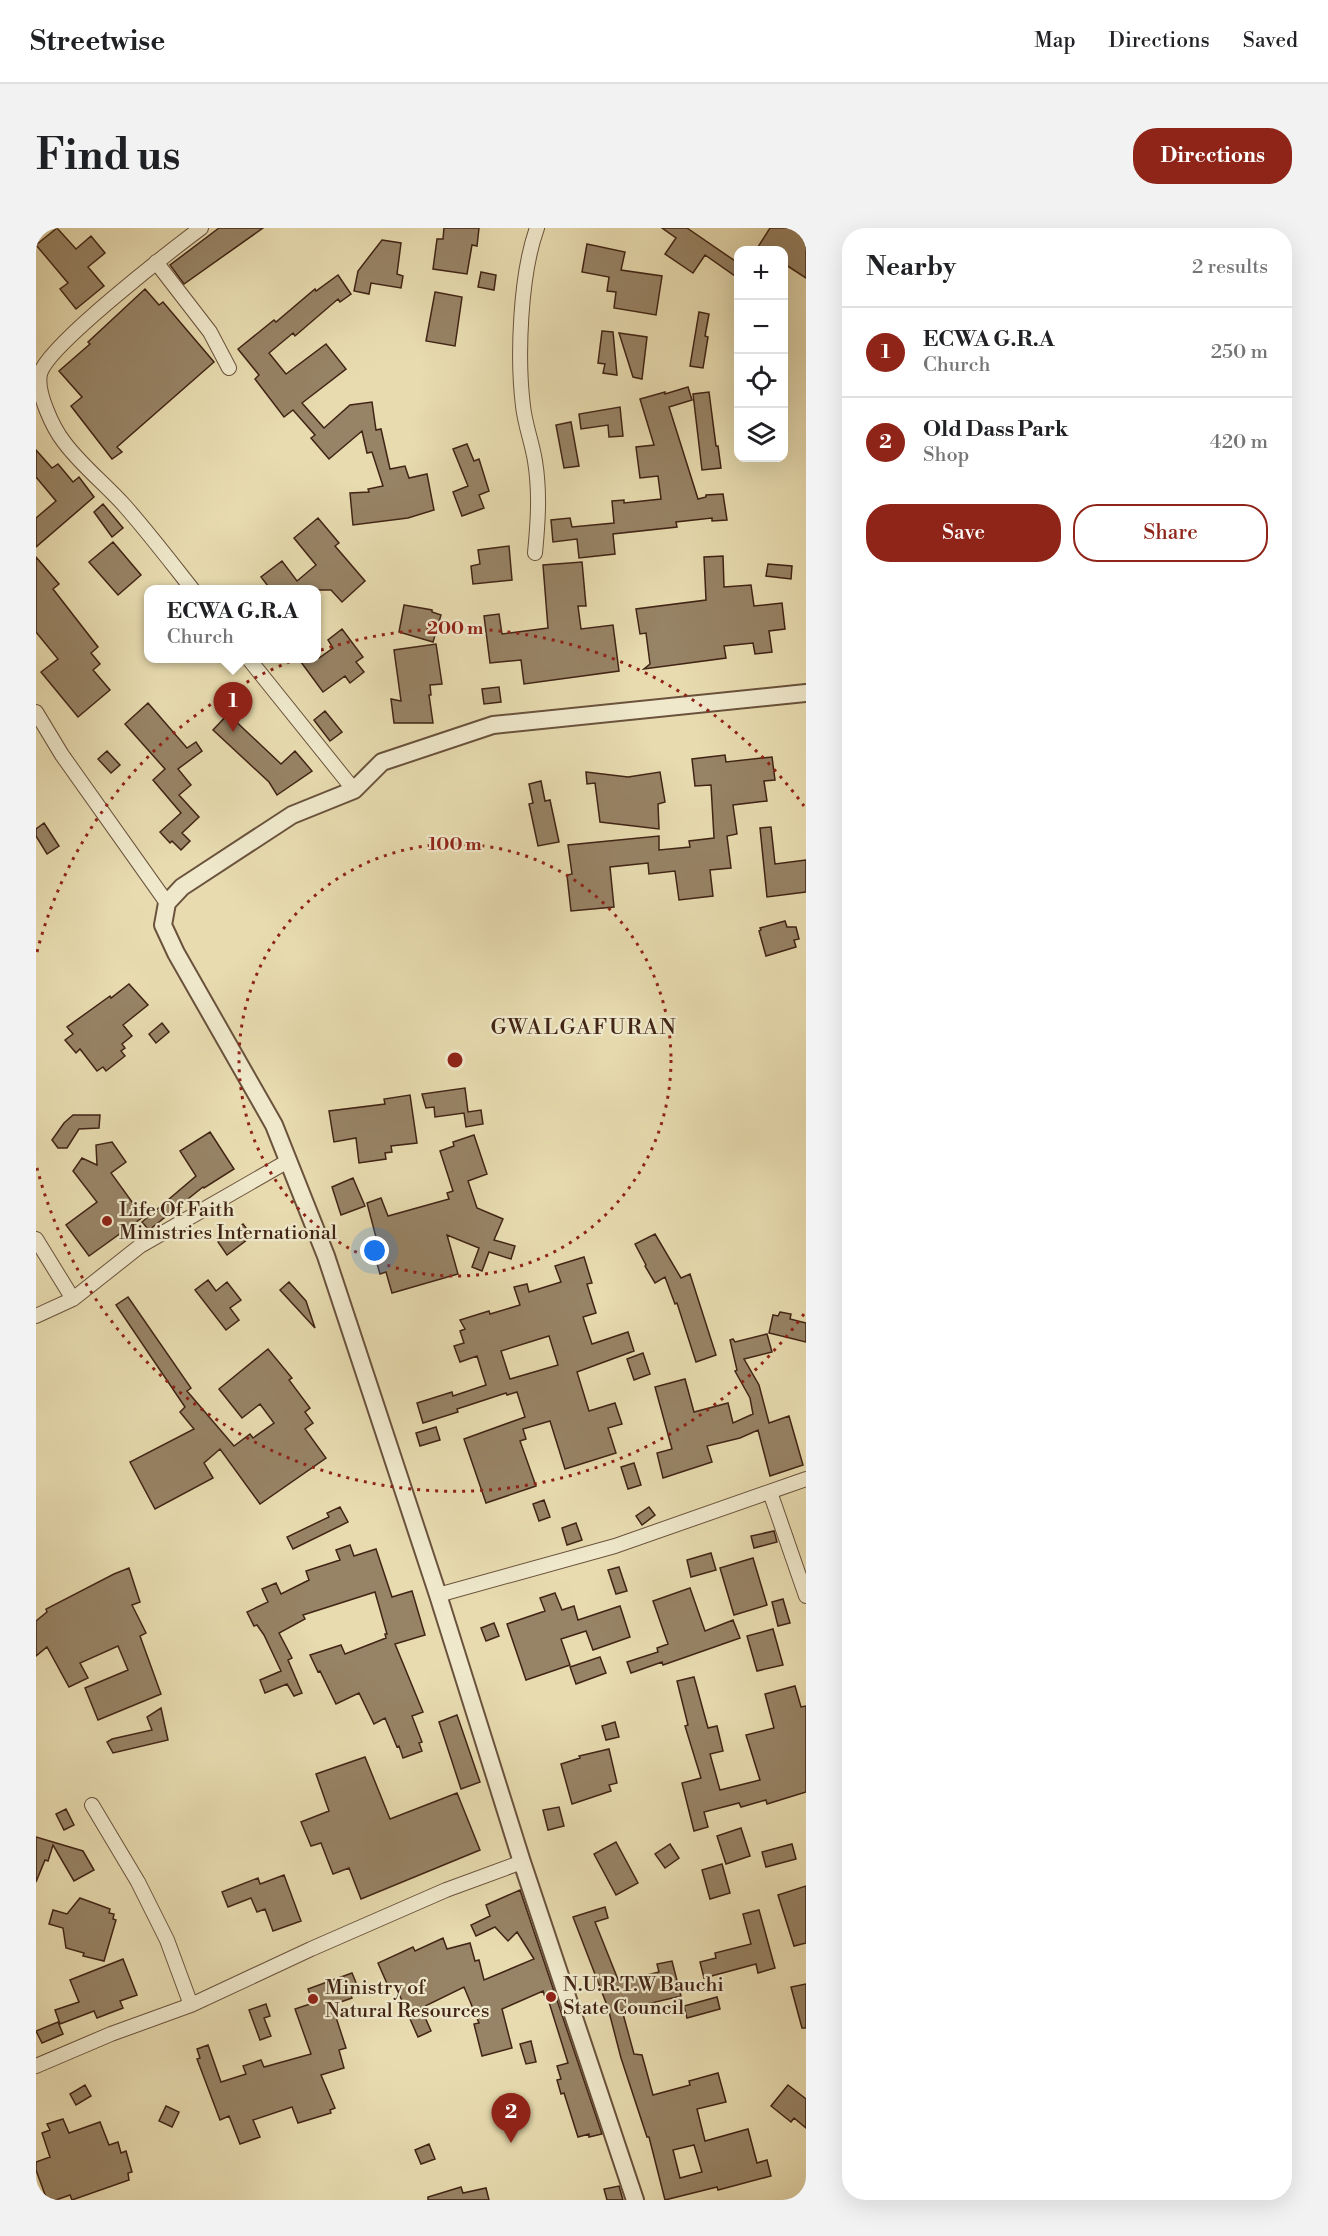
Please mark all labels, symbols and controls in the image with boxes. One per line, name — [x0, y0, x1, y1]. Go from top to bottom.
text: Streetwise — [30, 24, 165, 59]
text: Map — [1034, 28, 1076, 54]
text: Directions — [1109, 28, 1210, 54]
text: Saved — [1243, 28, 1298, 54]
button: Directions — [1133, 128, 1292, 184]
text: Find us — [36, 130, 180, 183]
map controls — [734, 246, 788, 462]
button: + — [734, 246, 788, 300]
text: Nearby — [866, 251, 956, 283]
text: 2 results — [1192, 255, 1268, 280]
button: − — [734, 300, 788, 354]
text: ECWA G.R.A — [923, 326, 1055, 353]
text: 1 — [881, 340, 890, 365]
text: 250 m — [1211, 340, 1268, 365]
text: Church — [923, 353, 990, 378]
button: locate — [734, 354, 788, 408]
button: layers — [734, 408, 788, 462]
text: Old Dass Park — [923, 416, 1068, 443]
text: 2 — [879, 430, 892, 455]
text: 420 m — [1210, 430, 1268, 455]
text: Shop — [923, 443, 969, 468]
button: Save — [866, 504, 1061, 562]
button: Share — [1073, 504, 1268, 562]
popup — [144, 585, 321, 663]
text: ECWA G.R.A — [167, 598, 298, 625]
text: 200 m — [427, 617, 484, 640]
text: Church — [167, 625, 234, 650]
pin: 1 — [214, 682, 252, 732]
text: 100 m — [428, 833, 482, 856]
district label: GWALGAFURAN — [491, 1014, 677, 1041]
centre of rings — [445, 1050, 465, 1070]
place label: Life Of Faith Ministries International — [119, 1198, 337, 1246]
marker: Life Of Faith Ministries International — [100, 1214, 114, 1228]
your location — [360, 1236, 389, 1265]
place label: N.U.R.T.W Bauchi State Council — [563, 1973, 724, 2021]
place label: Ministry of Natural Resources — [325, 1976, 489, 2024]
marker: N.U.R.T.W Bauchi State Council — [544, 1990, 558, 2004]
marker: Ministry of Natural Resources — [306, 1992, 320, 2006]
pin: 2 — [492, 2094, 530, 2143]

